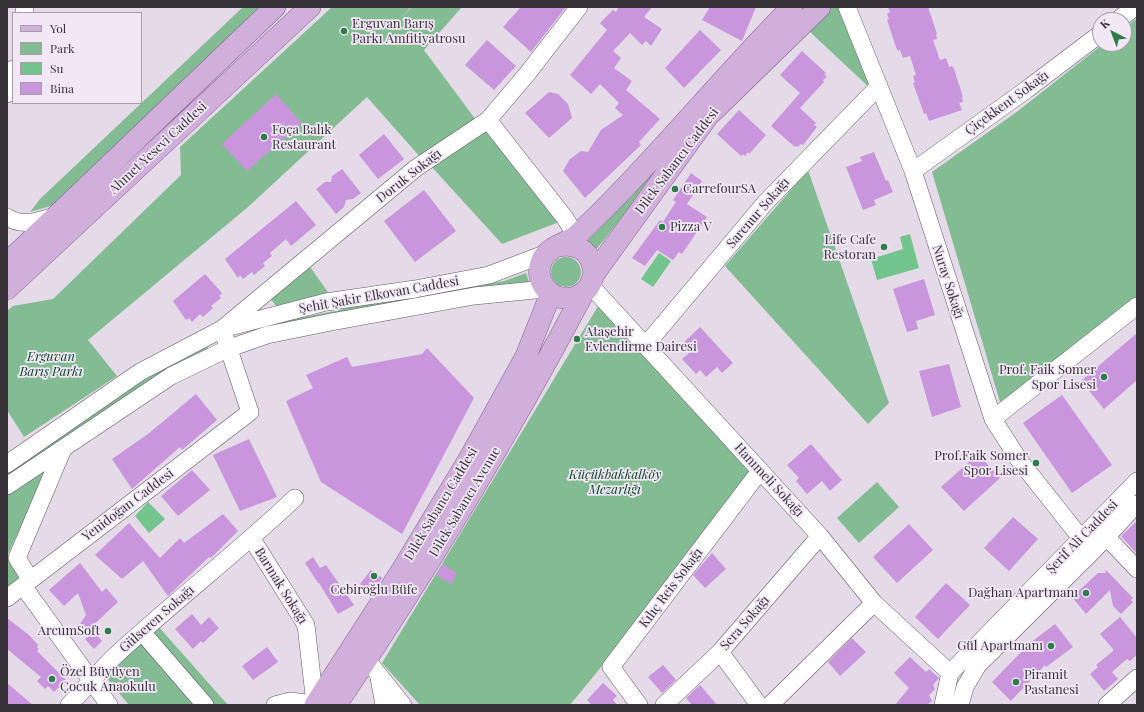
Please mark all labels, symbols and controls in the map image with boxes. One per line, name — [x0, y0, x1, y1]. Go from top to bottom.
legend — [12, 12, 142, 104]
north arrow — [1092, 12, 1132, 52]
text: K — [1096, 15, 1112, 32]
place label: Erguvan Barış Parkı Amfitiyatrosu — [352, 16, 465, 47]
text: Yol — [50, 20, 66, 36]
marker: Erguvan Barış Parkı Amfitiyatrosu — [339, 26, 349, 36]
text: Park — [50, 40, 75, 56]
text: Su — [50, 60, 63, 76]
street label: Çiçekkent Sokağı — [962, 67, 1052, 139]
text: Bina — [50, 80, 74, 96]
street label: Ahmet Yesevi Caddesi — [106, 99, 210, 197]
street label: Dilek Sabancı Caddesi — [632, 105, 722, 217]
place label: Foça Balık Restaurant — [272, 122, 336, 153]
marker: Foça Balık Restaurant — [259, 132, 269, 142]
street label: Doruk Sokağı — [373, 146, 445, 206]
street label: Sarenur Sokağı — [723, 175, 793, 251]
place label: CarrefourSA — [683, 181, 756, 197]
marker: CarrefourSA — [670, 184, 680, 194]
place label: Pizza V — [670, 219, 712, 235]
marker: Pizza V — [657, 222, 667, 232]
place label: Life Cafe Restoran — [823, 232, 876, 263]
marker: Life Cafe Restoran — [879, 242, 889, 252]
street label: Nuray Sokağı — [929, 243, 967, 321]
street label: Şehit Şakir Elkovan Caddesi — [298, 273, 460, 317]
place label: Ataşehir Evlendirme Dairesi — [585, 324, 697, 355]
marker: Ataşehir Evlendirme Dairesi — [572, 334, 582, 344]
park label: Erguvan Barış Parkı — [19, 349, 83, 380]
place label: Prof. Faik Somer Spor Lisesi — [999, 362, 1096, 393]
marker: Prof. Faik Somer Spor Lisesi — [1099, 372, 1109, 382]
street label: Hanımeli Sokağı — [731, 440, 807, 520]
street label: Dilek Sabancı Avenue — [426, 444, 504, 560]
street label: Dilek Sabancı Caddesi — [401, 445, 481, 563]
place label: Prof.Faik Somer Spor Lisesi — [934, 448, 1028, 479]
marker: Prof.Faik Somer Spor Lisesi — [1031, 458, 1041, 468]
street label: Yenidoğan Caddesi — [79, 466, 177, 544]
park label: Küçükbakkalköy Mezarlığı — [569, 467, 661, 498]
street label: Şerif Ali Caddesi — [1043, 497, 1121, 577]
street label: Barınak Sokağı — [251, 545, 311, 627]
street label: Kılıç Reis Sokağı — [636, 545, 706, 631]
marker: Cebiroğlu Büfe — [369, 571, 379, 581]
street label: Gülseren Sokağı — [116, 582, 198, 656]
place label: Cebiroğlu Büfe — [331, 582, 417, 598]
place label: Dağhan Apartmanı — [968, 585, 1078, 601]
marker: Dağhan Apartmanı — [1081, 588, 1091, 598]
street label: Sera Sokağı — [717, 592, 773, 654]
place label: ArcumSoft — [38, 623, 100, 639]
marker: ArcumSoft — [103, 626, 113, 636]
place label: Gül Apartmanı — [957, 638, 1043, 654]
marker: Gül Apartmanı — [1046, 641, 1056, 651]
place label: Özel Büyüyen Çocuk Anaokulu — [60, 664, 156, 695]
place label: Piramit Pastanesi — [1024, 667, 1079, 698]
marker: Özel Büyüyen Çocuk Anaokulu — [47, 674, 57, 684]
marker: Piramit Pastanesi — [1011, 677, 1021, 687]

